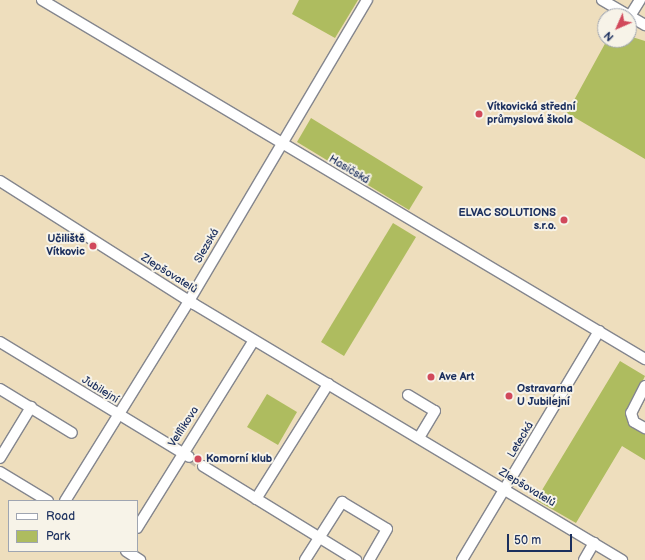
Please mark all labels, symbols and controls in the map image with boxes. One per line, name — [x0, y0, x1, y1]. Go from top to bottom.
north arrow — [597, 8, 637, 48]
text: N — [601, 29, 616, 44]
place label: Vítkovická střední průmyslová škola — [487, 101, 575, 127]
marker: Vítkovická střední průmyslová škola — [474, 109, 484, 119]
street label: Hasičská — [326, 153, 372, 187]
place label: ELVAC SOLUTIONS s.r.o. — [458, 207, 556, 233]
marker: ELVAC SOLUTIONS s.r.o. — [559, 215, 569, 225]
street label: Slezská — [192, 226, 222, 266]
place label: Učiliště Vítkovic — [46, 233, 85, 259]
marker: Učiliště Vítkovic — [88, 241, 98, 251]
street label: Zlepšovatelů — [138, 251, 200, 297]
place label: Ave Art — [439, 370, 474, 384]
marker: Ave Art — [426, 372, 436, 382]
street label: Jubilejní — [79, 374, 121, 406]
place label: Ostravarna U Jubilejní — [517, 383, 573, 409]
marker: Ostravarna U Jubilejní — [504, 391, 514, 401]
street label: Velflíkova — [166, 404, 202, 450]
street label: Letecká — [505, 420, 537, 460]
place label: Komorní klub — [206, 452, 272, 466]
marker: Komorní klub — [193, 454, 203, 464]
street label: Zlepšovatelů — [496, 466, 558, 510]
legend — [8, 500, 138, 552]
text: Road — [46, 509, 75, 524]
scale bar — [509, 526, 574, 552]
text: Park — [46, 529, 70, 544]
text: 50 m — [514, 533, 541, 548]

